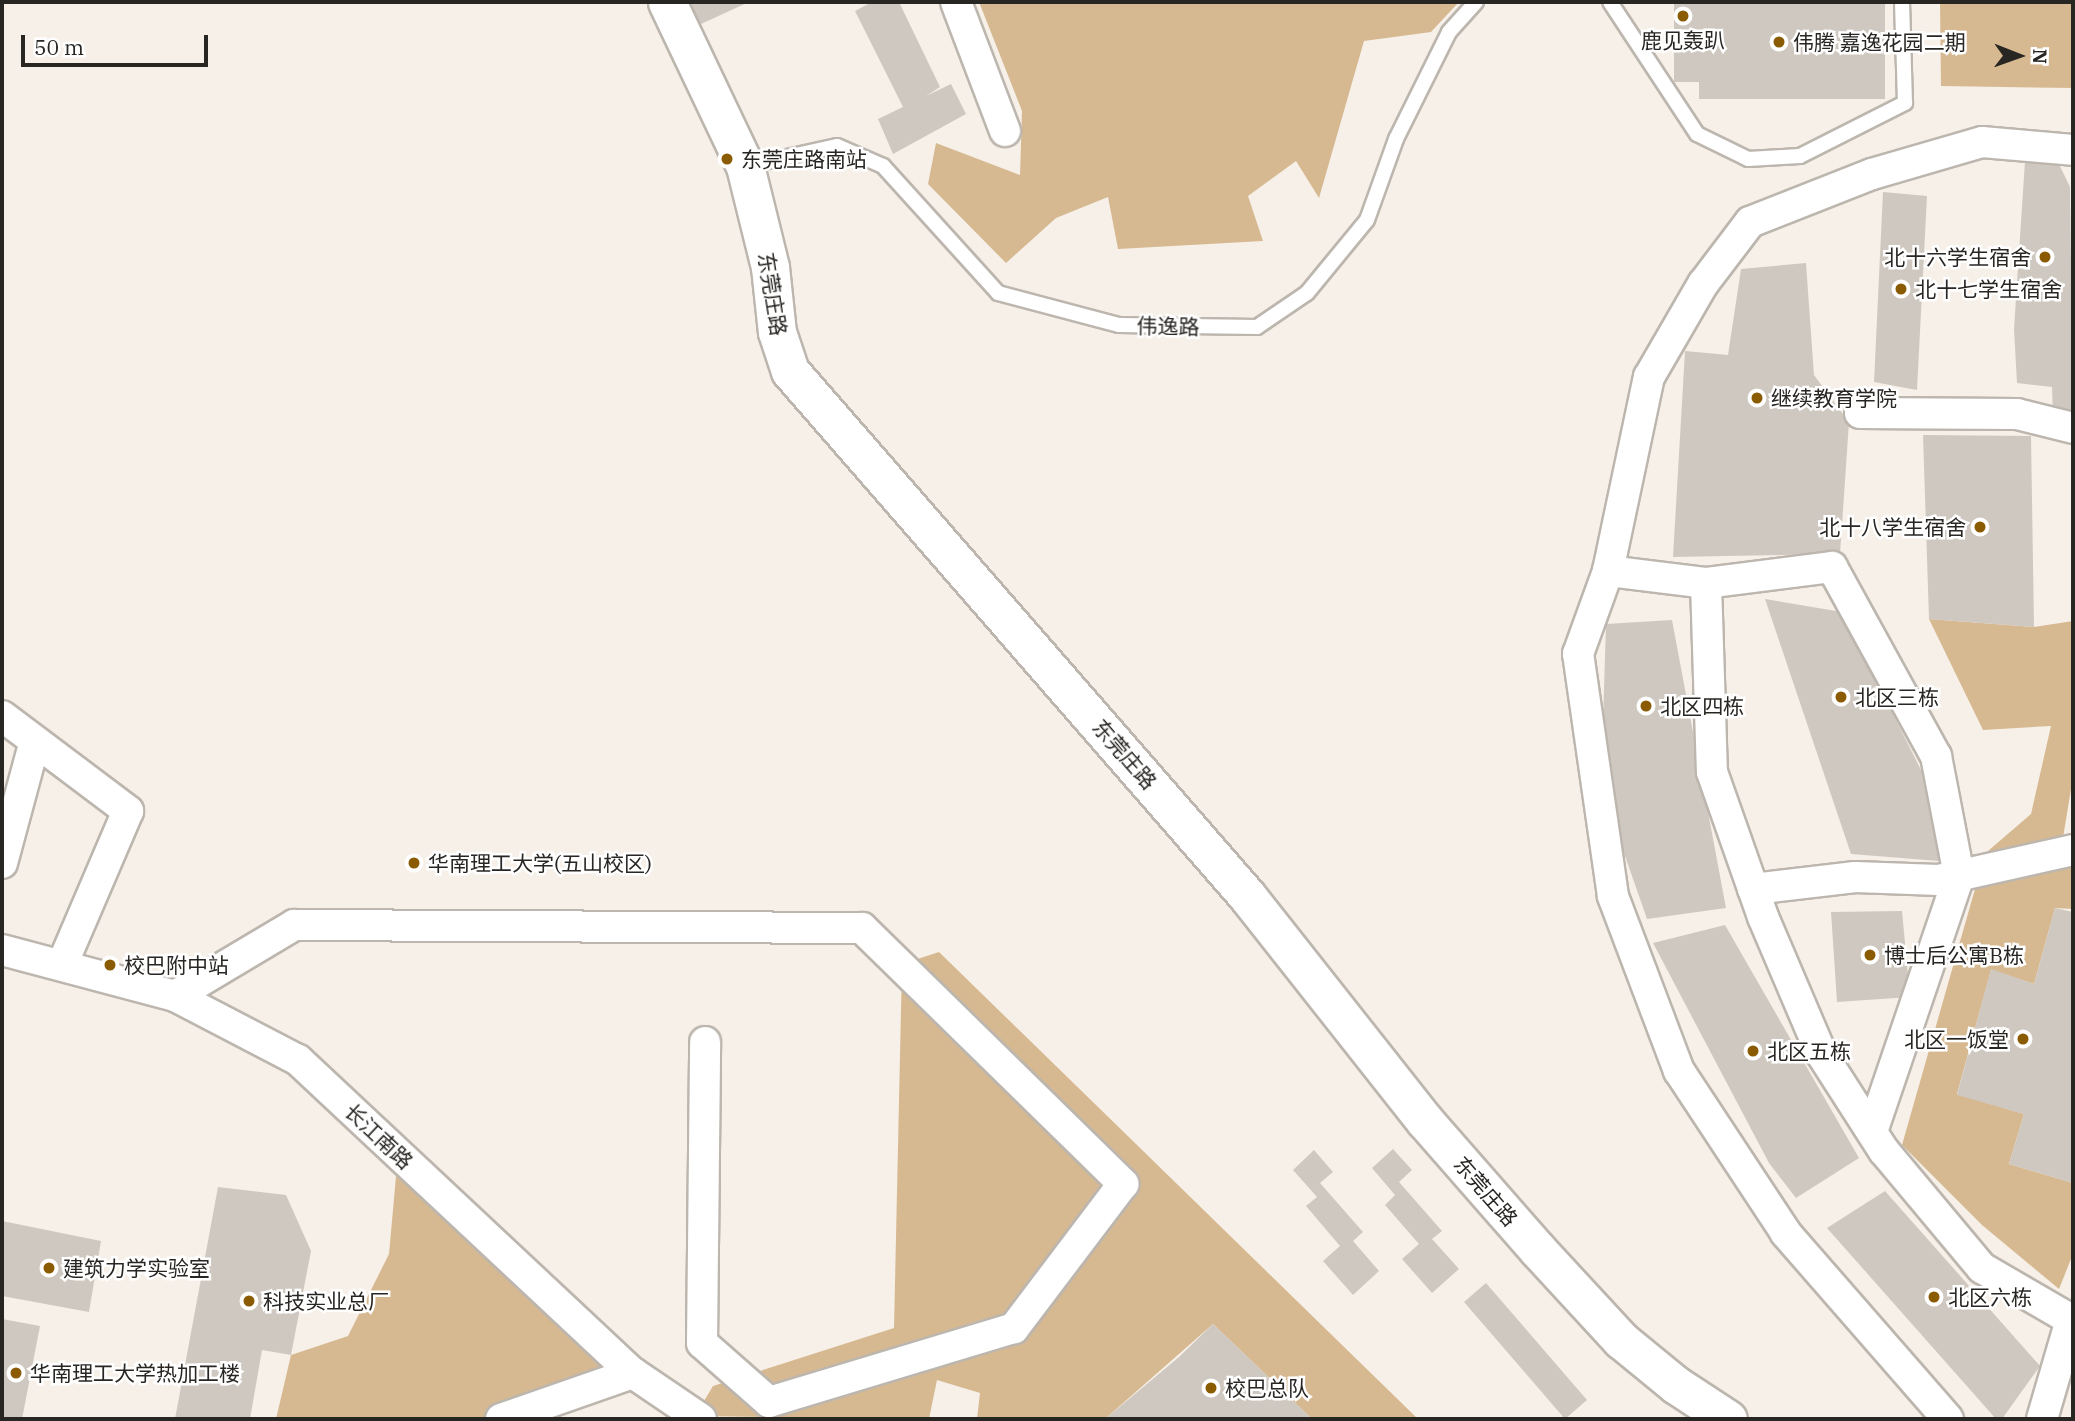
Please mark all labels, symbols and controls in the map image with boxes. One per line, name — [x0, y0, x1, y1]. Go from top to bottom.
marker: 鹿见轰趴 — [1675, 8, 1691, 24]
scale bar — [24, 21, 212, 65]
north arrow — [1984, 21, 2054, 91]
place label: 鹿见轰趴 — [1641, 27, 1725, 53]
place label: 伟腾 嘉逸花园二期 — [1793, 29, 1966, 55]
text: 50 m — [34, 33, 84, 61]
marker: 伟腾 嘉逸花园二期 — [1771, 34, 1787, 50]
text: N — [2028, 49, 2052, 64]
place label: 东莞庄路南站 — [741, 146, 867, 172]
marker: 东莞庄路南站 — [719, 151, 735, 167]
place label: 北十六学生宿舍 — [1884, 244, 2031, 270]
marker: 北十六学生宿舍 — [2037, 249, 2053, 265]
street label: 东莞庄路 — [754, 251, 792, 337]
place label: 北十七学生宿舍 — [1915, 276, 2062, 302]
marker: 北十七学生宿舍 — [1893, 281, 1909, 297]
street label: 伟逸路 — [1136, 313, 1200, 339]
place label: 继续教育学院 — [1771, 385, 1897, 411]
marker: 继续教育学院 — [1749, 390, 1765, 406]
place label: 北十八学生宿舍 — [1819, 514, 1966, 540]
marker: 北十八学生宿舍 — [1972, 519, 1988, 535]
place label: 北区三栋 — [1855, 684, 1939, 710]
marker: 北区三栋 — [1833, 689, 1849, 705]
place label: 北区四栋 — [1660, 693, 1744, 719]
marker: 北区四栋 — [1638, 698, 1654, 714]
street label: 东莞庄路 — [1088, 714, 1162, 794]
place label: 华南理工大学(五山校区) — [428, 850, 652, 876]
marker: 华南理工大学(五山校区) — [406, 855, 422, 871]
place label: 博士后公寓B栋 — [1884, 942, 2024, 968]
marker: 博士后公寓B栋 — [1862, 947, 1878, 963]
place label: 校巴附中站 — [124, 952, 229, 978]
marker: 校巴附中站 — [102, 957, 118, 973]
place label: 北区一饭堂 — [1904, 1026, 2009, 1052]
marker: 北区一饭堂 — [2015, 1031, 2031, 1047]
place label: 北区五栋 — [1767, 1038, 1851, 1064]
marker: 北区五栋 — [1745, 1043, 1761, 1059]
street label: 长江南路 — [340, 1098, 418, 1174]
street label: 东莞庄路 — [1449, 1151, 1523, 1231]
place label: 建筑力学实验室 — [63, 1255, 210, 1281]
marker: 建筑力学实验室 — [41, 1260, 57, 1276]
place label: 北区六栋 — [1948, 1284, 2032, 1310]
place label: 科技实业总厂 — [263, 1288, 389, 1314]
marker: 北区六栋 — [1926, 1289, 1942, 1305]
marker: 科技实业总厂 — [241, 1293, 257, 1309]
place label: 华南理工大学热加工楼 — [30, 1360, 240, 1386]
marker: 华南理工大学热加工楼 — [8, 1365, 24, 1381]
place label: 校巴总队 — [1225, 1375, 1309, 1401]
marker: 校巴总队 — [1203, 1380, 1219, 1396]

